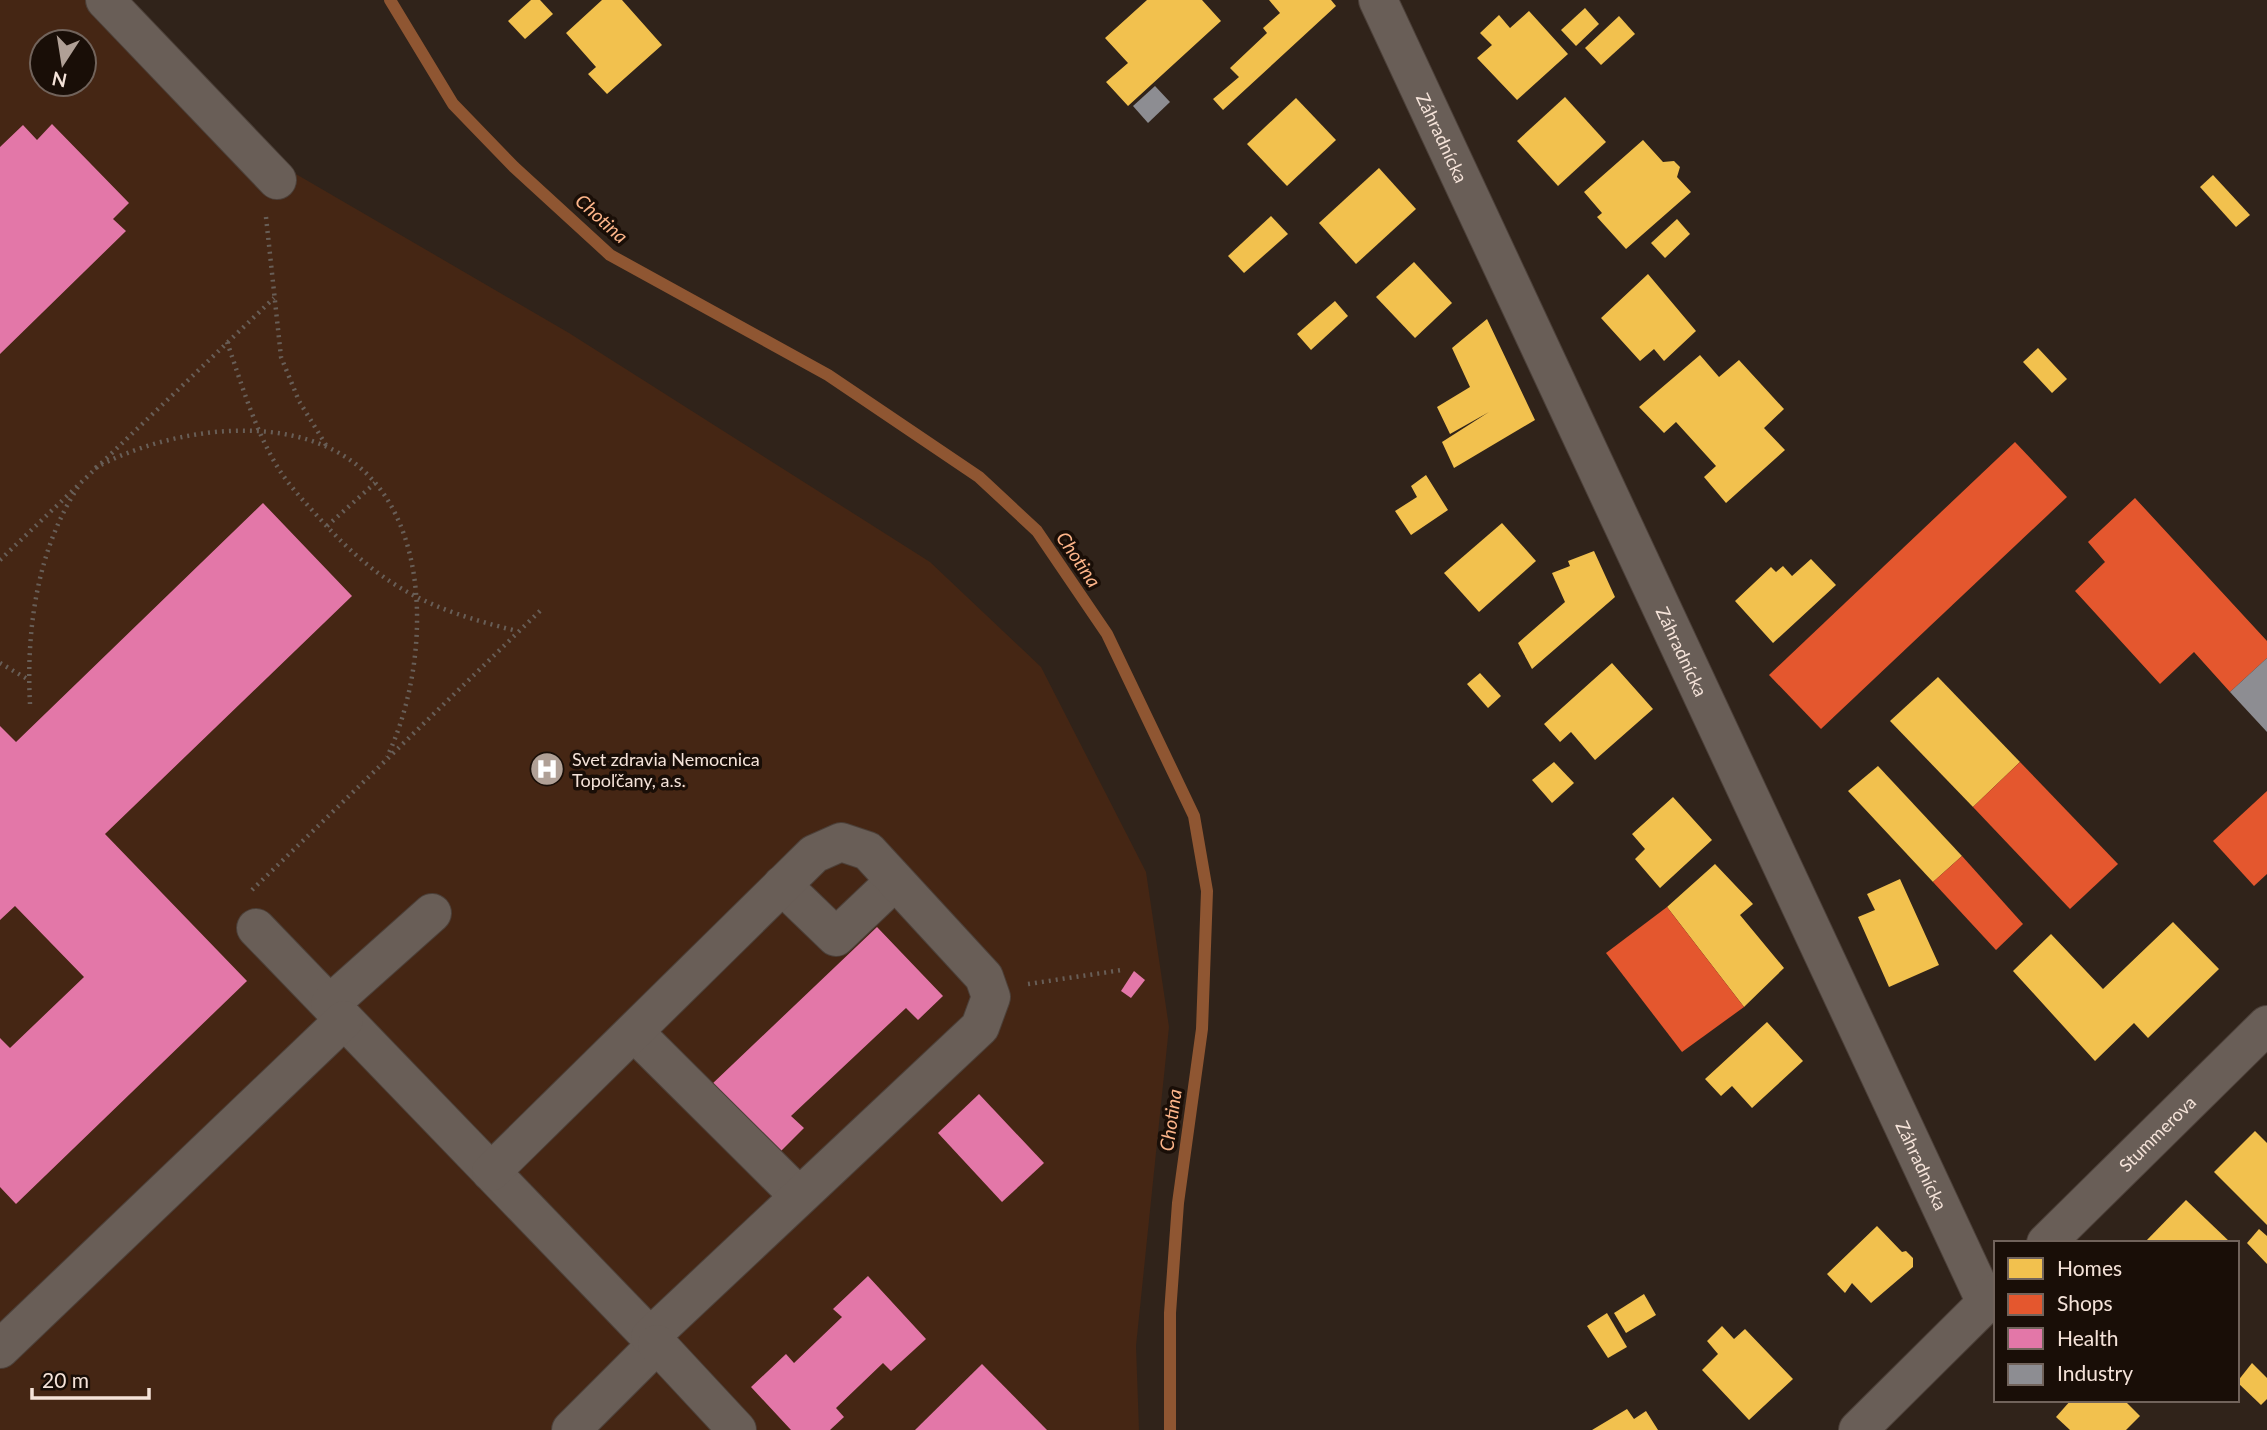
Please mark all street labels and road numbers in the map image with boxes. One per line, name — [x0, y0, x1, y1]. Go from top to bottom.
street label: Záhradnícka — [1412, 89, 1473, 186]
street label: Záhradnícka — [1652, 603, 1712, 700]
street label: Stummerova — [2114, 1091, 2200, 1176]
street label: Záhradnícka — [1891, 1117, 1952, 1214]

